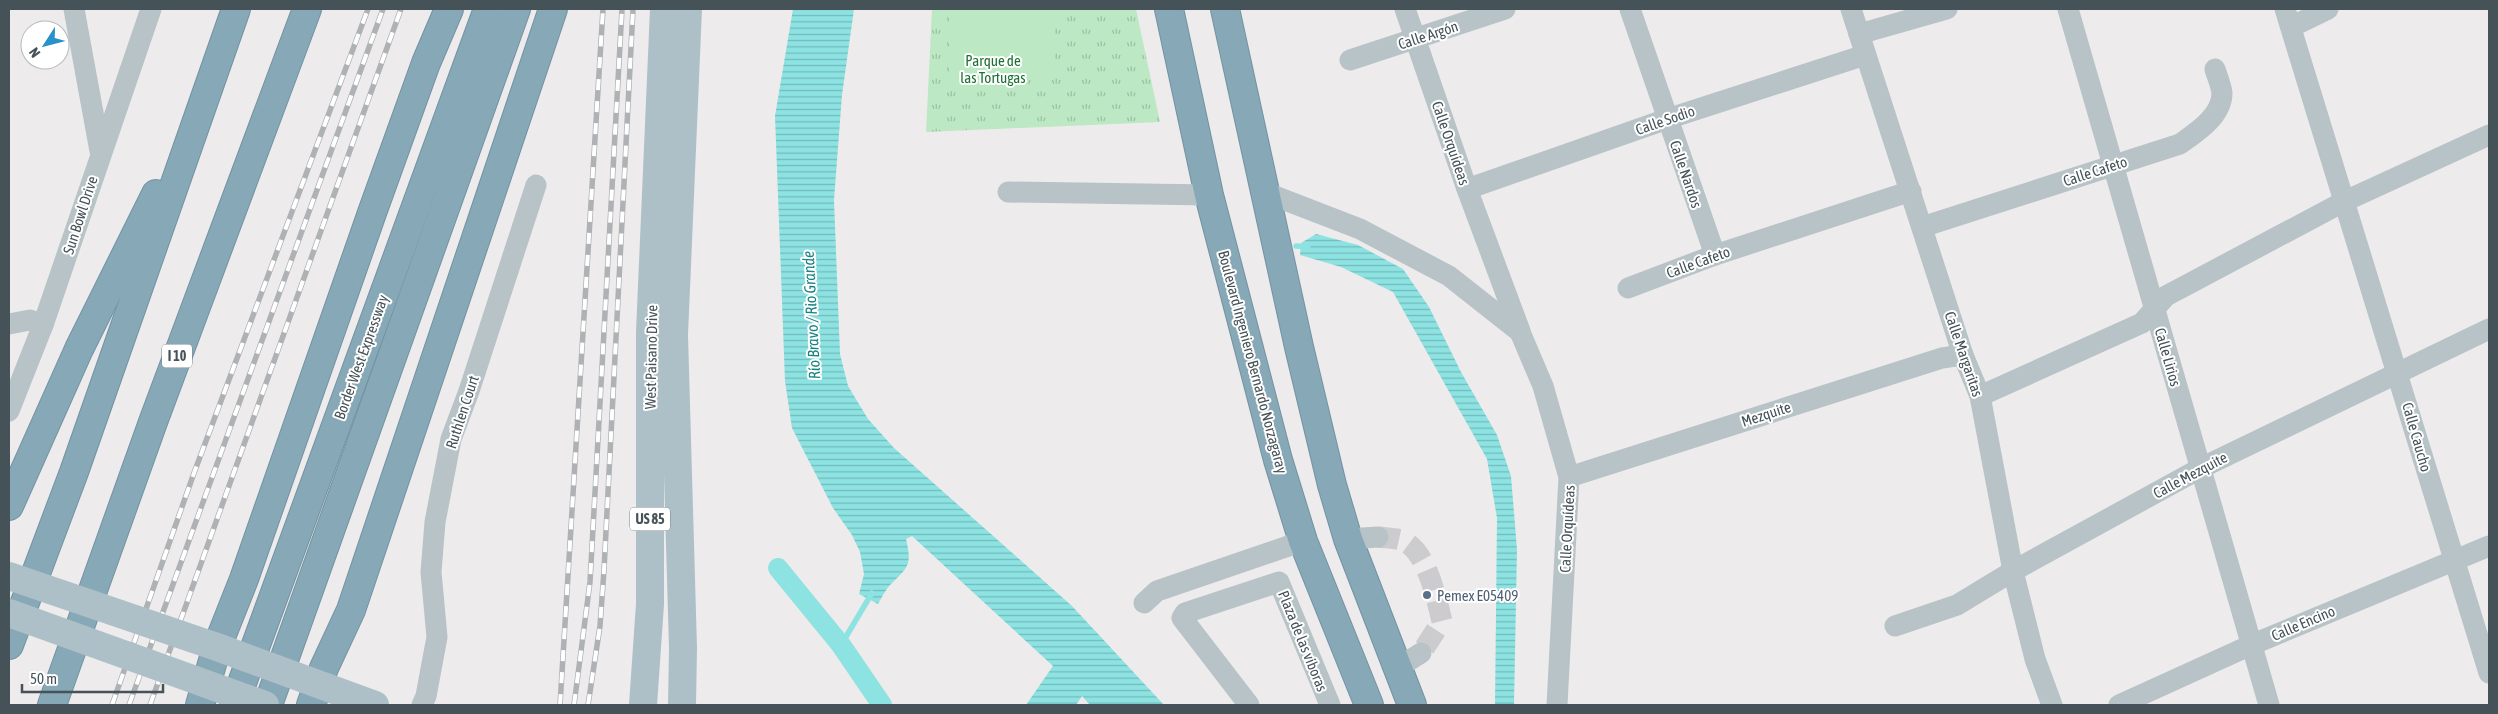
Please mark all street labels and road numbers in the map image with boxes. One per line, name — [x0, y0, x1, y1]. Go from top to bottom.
street label: Calle Argón — [1396, 17, 1460, 53]
street label: Calle Orquídeas — [1429, 99, 1473, 187]
street label: Calle Sodio — [1633, 102, 1697, 138]
street label: Calle Nardos — [1667, 138, 1705, 210]
street label: Calle Cafeto — [2061, 153, 2129, 189]
street label: Sun Bowl Drive — [59, 174, 101, 256]
street label: Calle Cafeto — [1664, 243, 1732, 281]
street label: Boulevard Ingeniero Bernardo Norzagaray — [1215, 249, 1291, 475]
street label: Border West Expressway — [331, 292, 391, 422]
street label: West Paisano Drive — [642, 305, 660, 409]
street label: Calle Margaritas — [1941, 309, 1987, 399]
street label: Calle Lirios — [2152, 326, 2184, 388]
road number: I 10 — [162, 344, 192, 368]
street label: Ruthlen Court — [442, 373, 482, 451]
street label: Mezquite — [1739, 398, 1793, 430]
street label: Calle Caucho — [2399, 400, 2435, 474]
street label: Calle Mezquite — [2150, 448, 2230, 502]
street label: Calle Orquídeas — [1556, 485, 1578, 573]
road number: US 85 — [630, 508, 670, 530]
street label: Plaza de las víboras — [1275, 588, 1331, 694]
street label: Calle Encino — [2269, 602, 2337, 644]

